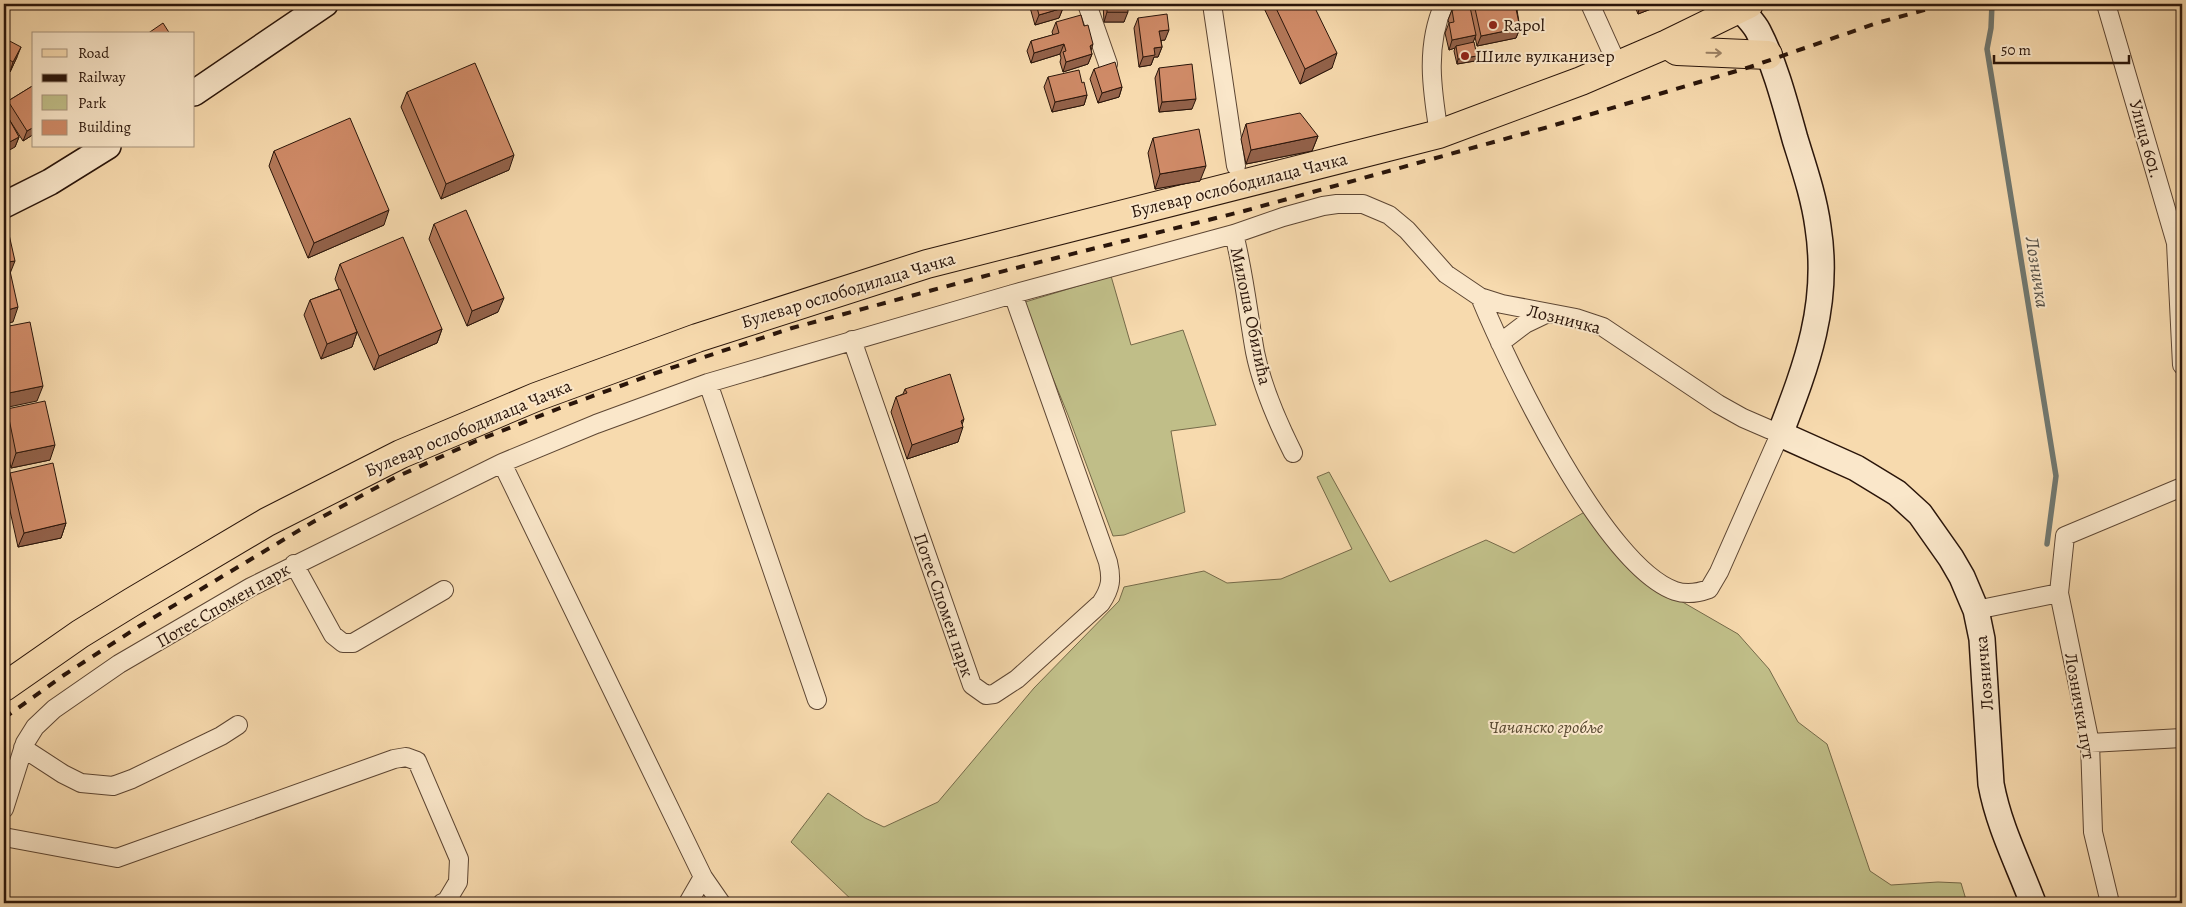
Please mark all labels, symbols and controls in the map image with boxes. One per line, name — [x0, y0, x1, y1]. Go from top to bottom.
place label: Rapol — [1503, 13, 1545, 37]
marker: Rapol — [1487, 19, 1499, 31]
legend — [32, 32, 195, 148]
scale bar — [1994, 32, 2128, 64]
text: 50 m — [2001, 40, 2031, 60]
text: Road — [78, 43, 110, 63]
place label: Шиле вулканизер — [1475, 44, 1615, 68]
one-way arrow — [1705, 48, 1721, 58]
marker: Шиле вулканизер — [1459, 50, 1471, 62]
text: Railway — [78, 67, 126, 87]
text: Park — [78, 93, 107, 113]
street label: Улица 601. — [2123, 97, 2169, 181]
text: Building — [78, 117, 131, 137]
street label: Булевар ослободилаца Чачка — [1128, 146, 1351, 224]
water label: Лозничка — [2018, 234, 2056, 310]
street label: Милоша Обилића — [1225, 245, 1277, 388]
street label: Булевар ослободилаца Чачка — [738, 246, 959, 334]
street label: Лозничка — [1525, 298, 1604, 340]
street label: Булевар ослободилаца Чачка — [361, 373, 576, 483]
street label: Потес Спомен парк — [908, 530, 980, 680]
street label: Потес Спомен парк — [152, 557, 294, 653]
street label: Лозничка — [1969, 634, 1999, 711]
street label: Лознички пут — [2059, 651, 2101, 761]
park label: Чачанско гробље — [1489, 715, 1604, 739]

